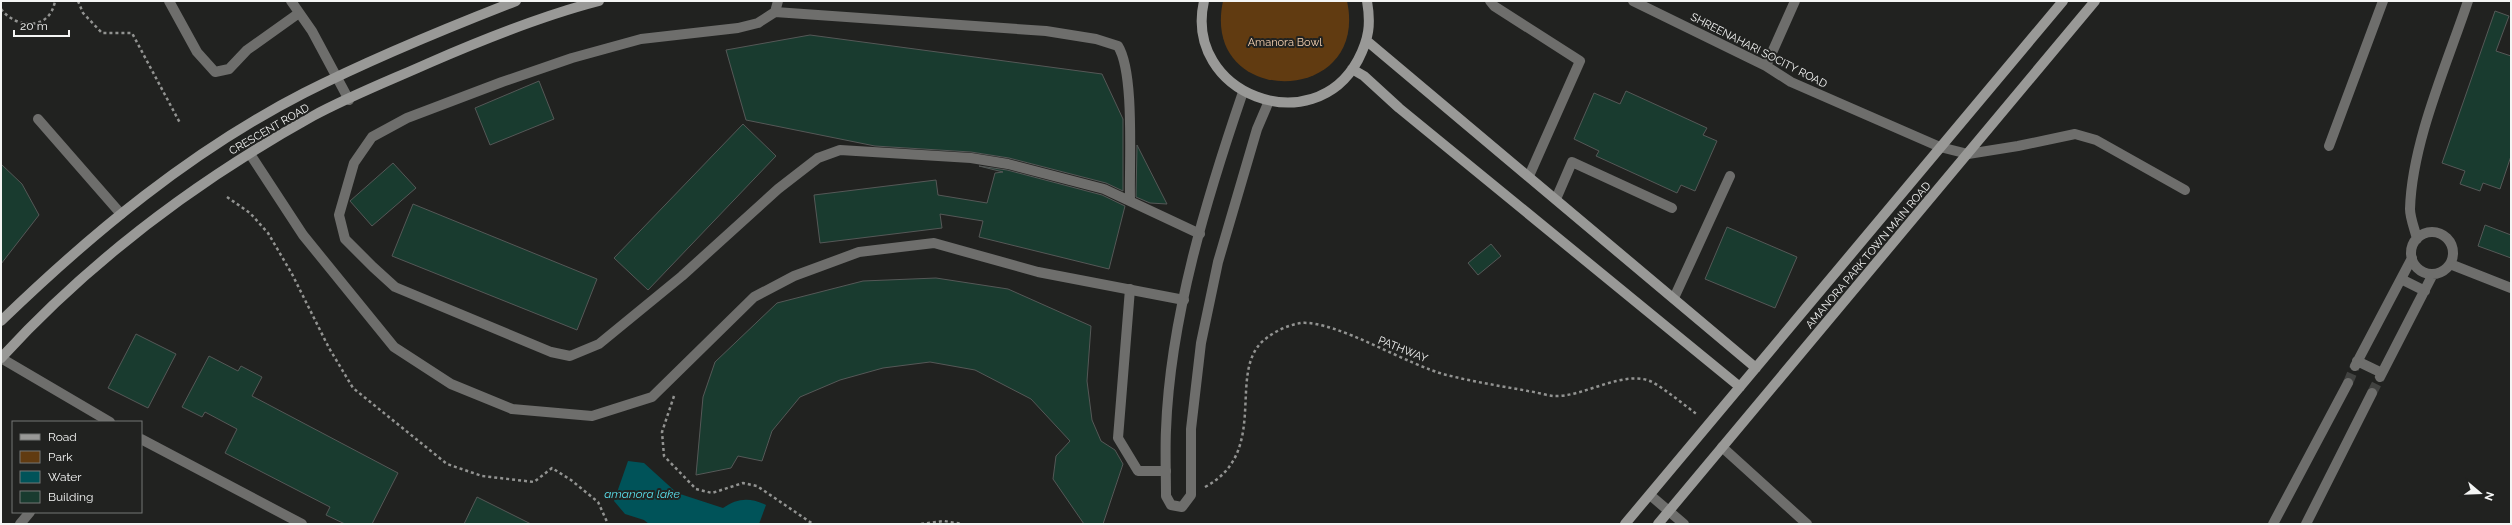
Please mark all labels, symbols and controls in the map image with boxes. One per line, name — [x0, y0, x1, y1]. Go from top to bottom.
street label: SHREENAHARI SOCITY ROAD — [1688, 10, 1829, 91]
scale bar — [14, 12, 69, 38]
text: 20 m — [20, 19, 48, 33]
park label: Amanora Bowl — [1248, 36, 1322, 49]
street label: CRESCENT ROAD — [227, 101, 312, 158]
street label: AMANORA PARK TOWN MAIN ROAD — [1803, 179, 1934, 331]
street label: PATHWAY — [1376, 334, 1430, 365]
legend — [12, 421, 142, 513]
text: Road — [48, 430, 77, 444]
text: Park — [48, 450, 73, 464]
text: Water — [48, 470, 82, 484]
north arrow — [2460, 473, 2500, 513]
water label: amanora lake — [604, 487, 680, 501]
text: Building — [48, 490, 94, 504]
text: N — [2481, 490, 2496, 502]

